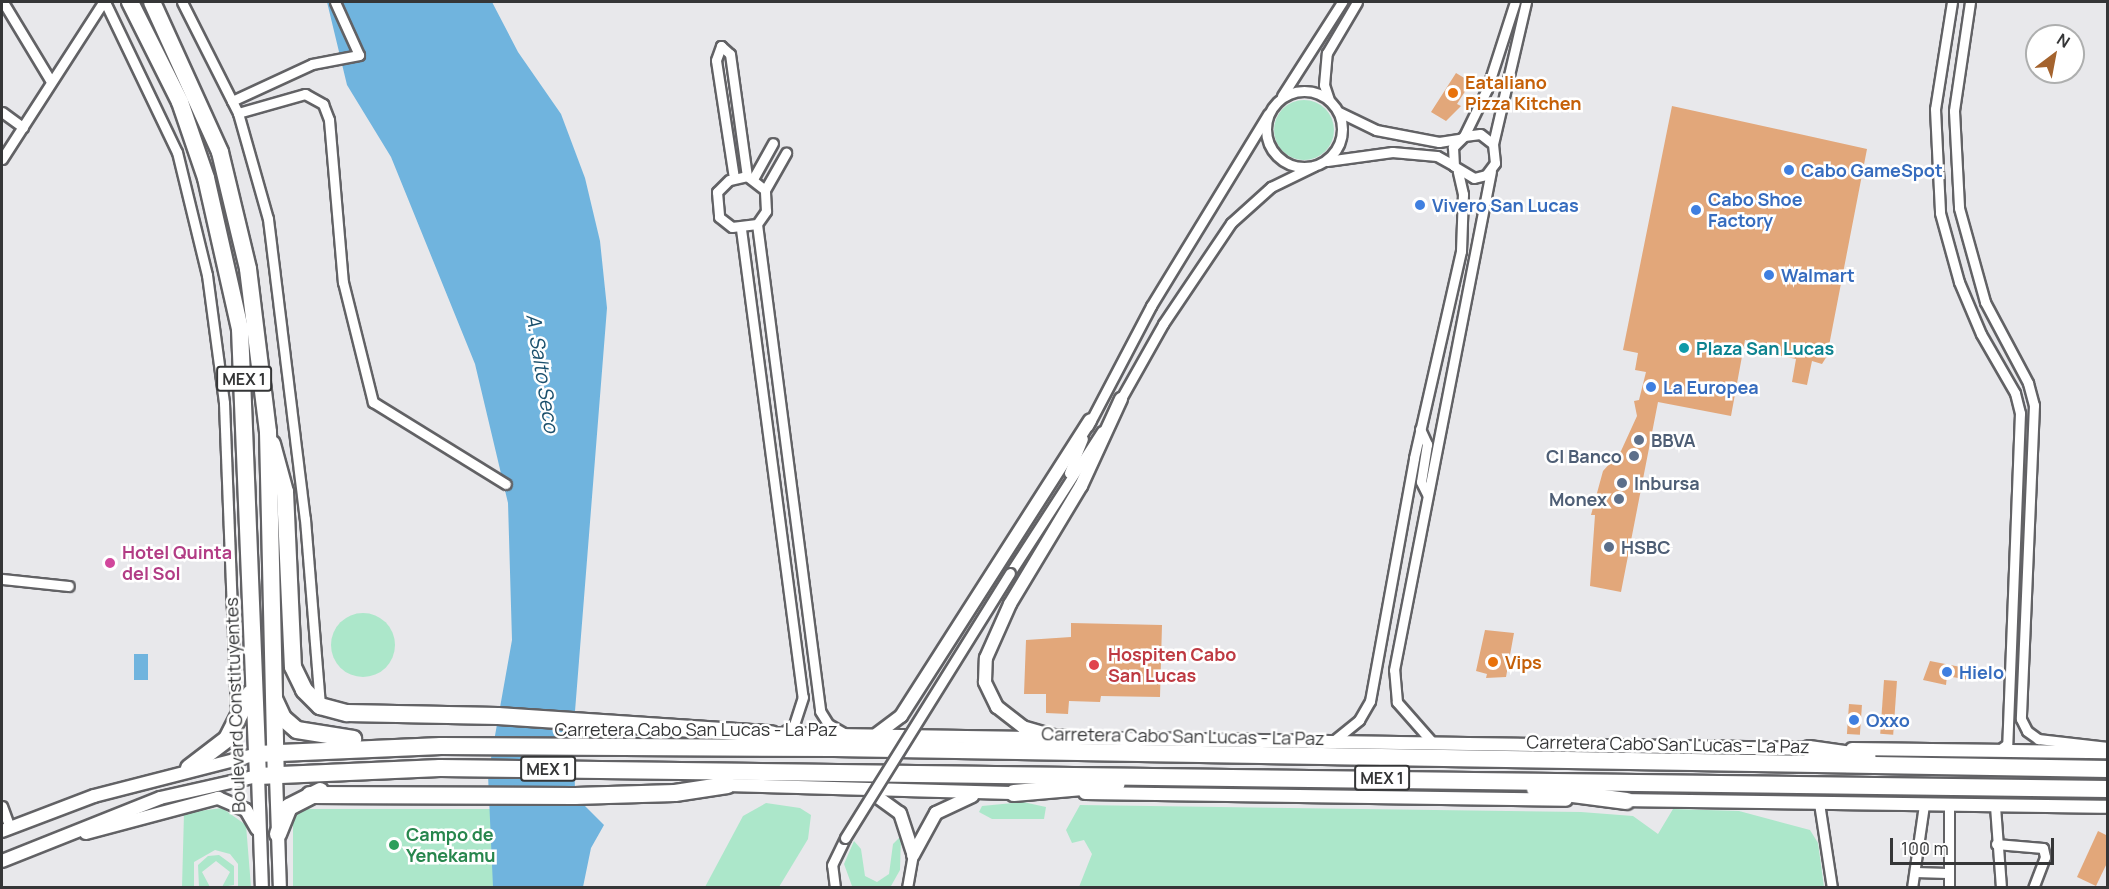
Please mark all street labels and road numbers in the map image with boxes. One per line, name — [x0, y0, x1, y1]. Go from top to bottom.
road number: MEX 1 — [216, 366, 272, 392]
street label: Boulevard Constituyentes — [220, 597, 250, 813]
street label: Carretera Cabo San Lucas - La Paz — [554, 718, 838, 740]
street label: Carretera Cabo San Lucas - La Paz — [1041, 723, 1325, 749]
street label: Carretera Cabo San Lucas - La Paz — [1526, 731, 1810, 757]
road number: MEX 1 — [520, 756, 576, 782]
road number: MEX 1 — [1354, 765, 1410, 791]

